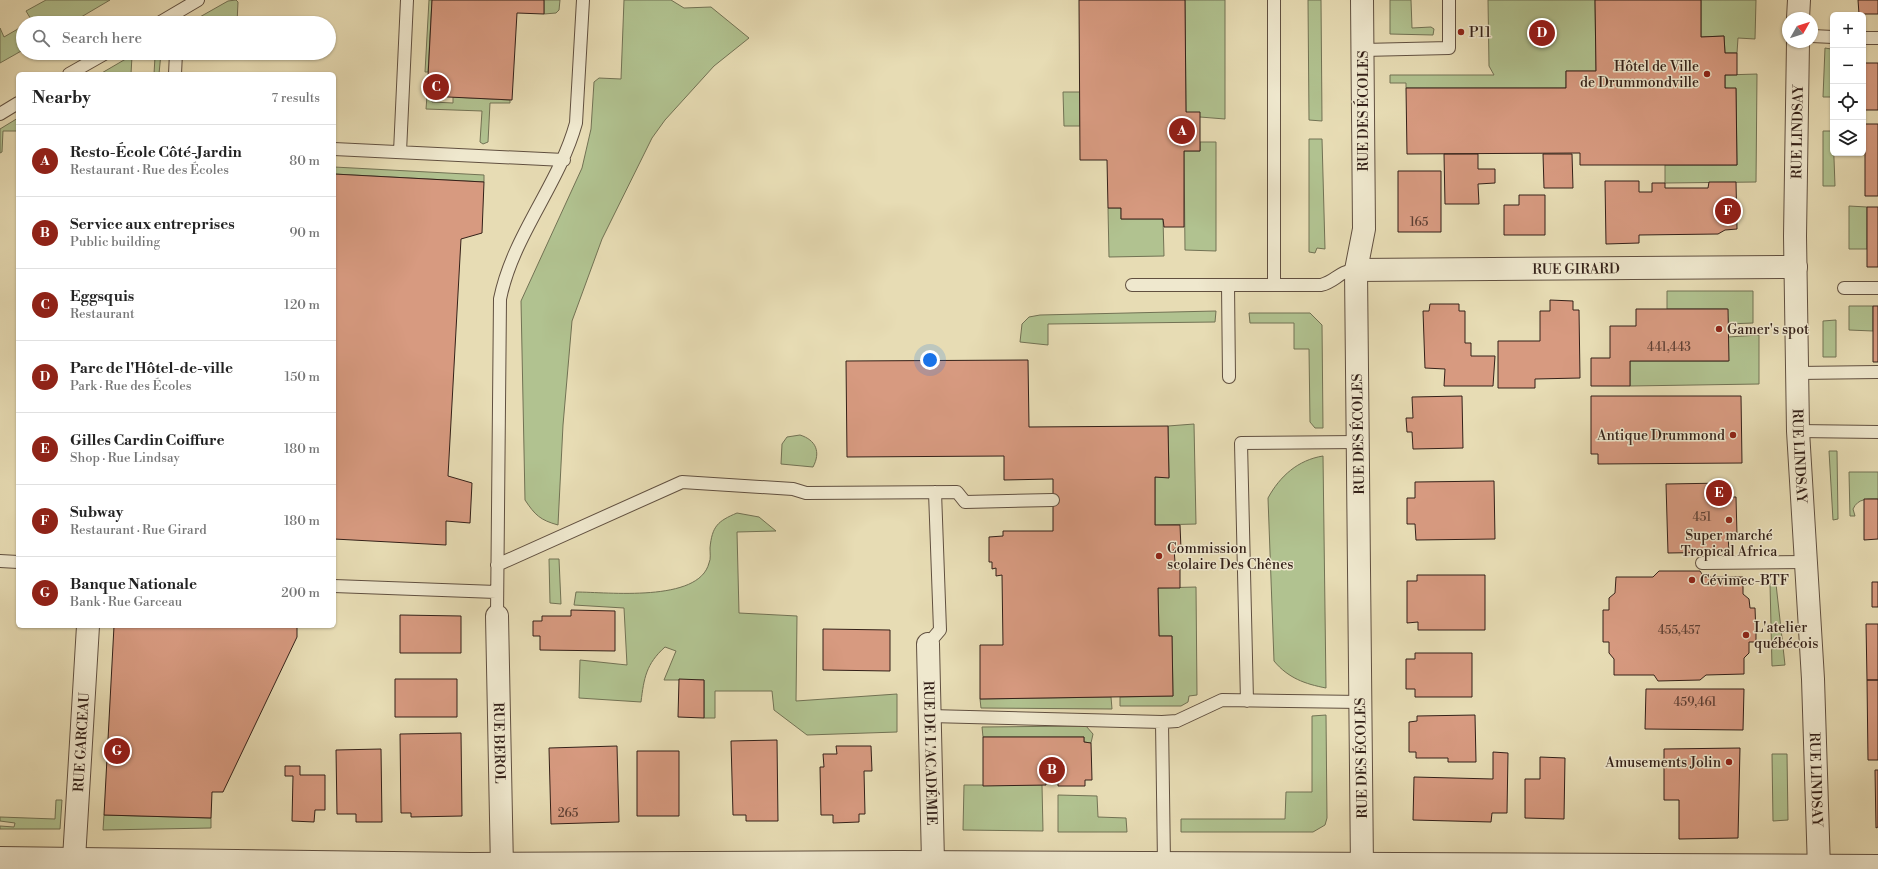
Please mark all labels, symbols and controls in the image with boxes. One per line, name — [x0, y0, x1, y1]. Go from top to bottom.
north arrow — [1782, 12, 1818, 48]
map controls — [1830, 12, 1866, 156]
button: + — [1830, 12, 1866, 48]
search box — [16, 16, 336, 60]
pin: D — [1529, 18, 1555, 48]
place label: P11 — [1469, 24, 1491, 42]
icon: search — [30, 27, 52, 49]
marker: P11 — [1456, 27, 1466, 37]
text: Search here — [62, 29, 142, 48]
button: − — [1830, 48, 1866, 84]
street label: RUE DES ÉCOLES — [1353, 51, 1373, 171]
place label: Hôtel de Ville de Drummondville — [1580, 58, 1699, 92]
marker: Hôtel de Ville de Drummondville — [1702, 69, 1712, 79]
pin: C — [423, 72, 449, 102]
street label: RUE LINDSAY — [1788, 84, 1808, 179]
button: locate — [1830, 84, 1866, 120]
text: Nearby — [32, 87, 91, 109]
text: 7 results — [271, 90, 320, 106]
pin: A — [1169, 116, 1195, 146]
button: layers — [1830, 120, 1866, 156]
text: Resto-École Côté-Jardin — [70, 143, 242, 162]
text: A — [40, 153, 50, 169]
text: 80 m — [289, 153, 320, 169]
text: Restaurant · Rue des Écoles — [70, 162, 229, 178]
pin: F — [1715, 196, 1741, 226]
text: Service aux entreprises — [70, 215, 235, 234]
house number: 165 — [1410, 215, 1429, 230]
text: B — [40, 225, 50, 241]
text: 90 m — [289, 225, 320, 241]
text: Public building — [70, 234, 160, 250]
street label: RUE GIRARD — [1532, 260, 1620, 279]
text: Eggsquis — [70, 287, 134, 306]
text: C — [40, 297, 50, 313]
text: 120 m — [284, 297, 320, 313]
text: Restaurant — [70, 306, 135, 322]
place label: Gamer's spot — [1727, 321, 1809, 339]
marker: Gamer's spot — [1714, 324, 1724, 334]
house number: 441,443 — [1647, 340, 1691, 355]
your location — [920, 350, 940, 370]
text: Parc de l'Hôtel-de-ville — [70, 359, 233, 378]
text: D — [40, 369, 50, 385]
text: 150 m — [285, 369, 320, 385]
street label: RUE DES ÉCOLES — [1347, 373, 1369, 495]
text: Park · Rue des Écoles — [70, 378, 191, 394]
street label: RUE LINDSAY — [1788, 409, 1810, 504]
place label: Antique Drummond — [1596, 427, 1725, 445]
marker: Antique Drummond — [1728, 430, 1738, 440]
text: Gilles Cardin Coiffure — [70, 431, 224, 450]
text: E — [40, 441, 50, 457]
text: 180 m — [284, 441, 320, 457]
text: Shop · Rue Lindsay — [70, 450, 180, 466]
pin: E — [1706, 478, 1732, 508]
text: Subway — [70, 503, 123, 522]
house number: 451 — [1693, 510, 1712, 525]
text: F — [40, 513, 50, 529]
text: 180 m — [284, 513, 320, 529]
marker: Super marché Tropical Africa — [1724, 515, 1734, 525]
text: Restaurant · Rue Girard — [70, 522, 207, 538]
place label: Super marché Tropical Africa — [1681, 527, 1778, 561]
place label: Commission scolaire Des Chênes — [1167, 540, 1293, 574]
marker: Commission scolaire Des Chênes — [1154, 551, 1164, 561]
place label: Cévimec-BTF — [1700, 572, 1789, 590]
text: Banque Nationale — [70, 575, 197, 594]
marker: Cévimec-BTF — [1687, 575, 1697, 585]
text: G — [40, 585, 50, 601]
text: 200 m — [281, 585, 320, 601]
text: Bank · Rue Garceau — [70, 594, 182, 610]
place label: L'atelier québécois — [1754, 619, 1818, 653]
house number: 455,457 — [1658, 623, 1700, 638]
marker: L'atelier québécois — [1741, 630, 1751, 640]
street label: RUE DE L'ACADÉMIE — [919, 680, 942, 826]
street label: RUE GARCEAU — [70, 691, 94, 793]
house number: 459,461 — [1673, 695, 1717, 710]
street label: RUE DES ÉCOLES — [1350, 697, 1372, 819]
street label: RUE BEROL — [489, 702, 508, 784]
street label: RUE LINDSAY — [1805, 732, 1826, 828]
pin: G — [104, 736, 130, 766]
place label: Amusements Jolin — [1604, 754, 1722, 772]
pin: B — [1039, 755, 1065, 785]
marker: Amusements Jolin — [1724, 757, 1734, 767]
house number: 265 — [558, 806, 579, 821]

